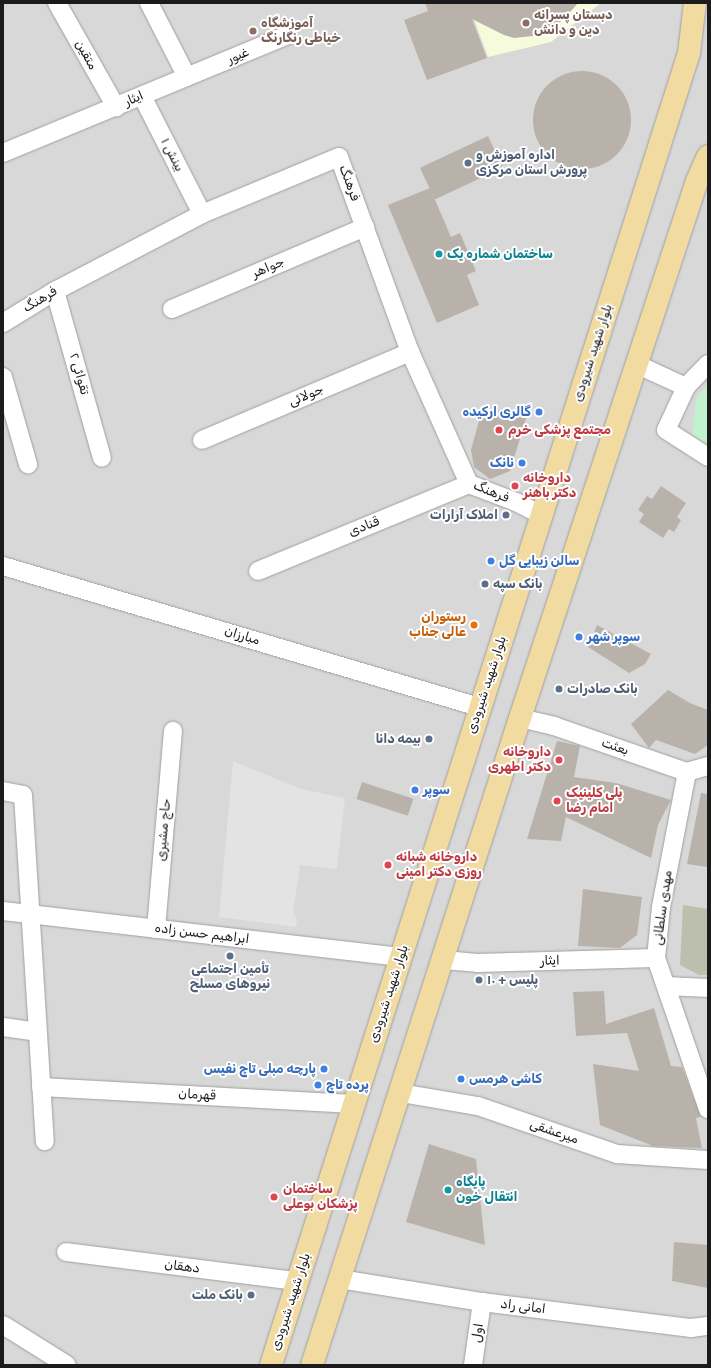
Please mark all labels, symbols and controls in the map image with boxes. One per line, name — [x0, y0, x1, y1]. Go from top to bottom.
place label: دبستان پسرانه دین و دانش — [534, 8, 613, 39]
place label: آموزشگاه خیاطی رنگارنگ — [261, 16, 341, 47]
marker: دبستان پسرانه دین و دانش — [521, 18, 531, 28]
marker: آموزشگاه خیاطی رنگارنگ — [248, 26, 258, 36]
street label: متقین — [72, 37, 100, 73]
street label: غیور — [225, 45, 251, 67]
street label: ایثار — [122, 88, 146, 110]
street label: بینش ۱ — [157, 136, 187, 174]
place label: اداره آموزش و پرورش استان مرکزی — [476, 148, 587, 179]
marker: اداره آموزش و پرورش استان مرکزی — [463, 158, 473, 168]
street label: فرهنگ — [335, 163, 363, 203]
place label: ساختمان شماره یک — [447, 246, 553, 262]
marker: ساختمان شماره یک — [434, 249, 444, 259]
street label: جواهر — [250, 254, 286, 282]
street label: فرهنگ — [20, 284, 60, 316]
street label: بلوار شهید شیرودی — [570, 302, 616, 404]
street label: تقوائی ۲ — [66, 351, 92, 397]
street label: جولائی — [286, 382, 326, 410]
place label: گالری ارکیده — [462, 404, 531, 420]
marker: گالری ارکیده — [534, 407, 544, 417]
place label: مجتمع پزشکی خرم — [508, 422, 611, 438]
marker: مجتمع پزشکی خرم — [493, 424, 505, 436]
place label: نانک — [490, 455, 514, 471]
marker: نانک — [517, 458, 527, 468]
place label: داروخانه دکتر باهنر — [523, 471, 576, 502]
street label: فرهنگ — [471, 478, 511, 506]
marker: داروخانه دکتر باهنر — [510, 481, 520, 491]
place label: املاک آرارات — [430, 507, 498, 523]
marker: املاک آرارات — [501, 510, 511, 520]
street label: قنادی — [346, 514, 382, 540]
place label: سالن زیبایی گل — [499, 553, 579, 569]
marker: سالن زیبایی گل — [486, 556, 496, 566]
place label: بانک سپه — [493, 576, 543, 592]
marker: بانک سپه — [480, 579, 490, 589]
place label: رستوران عالی جناب — [409, 610, 466, 641]
marker: رستوران عالی جناب — [469, 620, 479, 630]
street label: مبارزان — [222, 623, 262, 649]
place label: سوپر شهر — [587, 629, 640, 645]
marker: سوپر شهر — [574, 632, 584, 642]
street label: بلوار شهید شیرودی — [464, 634, 510, 736]
place label: بانک صادرات — [567, 681, 638, 697]
marker: بانک صادرات — [554, 684, 564, 694]
place label: بیمه دانا — [376, 731, 421, 747]
marker: بیمه دانا — [424, 734, 434, 744]
street label: بعثت — [599, 735, 631, 759]
place label: داروخانه دکتر اطهری — [488, 745, 551, 776]
marker: داروخانه دکتر اطهری — [554, 755, 564, 765]
place label: سوپر — [423, 782, 450, 798]
marker: سوپر — [410, 785, 420, 795]
place label: پلی کلینیک امام رضا — [566, 786, 622, 817]
marker: پلی کلینیک امام رضا — [551, 795, 563, 807]
street label: حاج مشیری — [153, 798, 175, 862]
place label: داروخانه شبانه روزی دکتر امینی — [396, 850, 482, 881]
marker: داروخانه شبانه روزی دکتر امینی — [383, 860, 393, 870]
street label: مهدی سلطانی — [650, 870, 676, 946]
street label: ابراهیم حسن زاده — [154, 920, 250, 948]
street label: بلوار شهید شیرودی — [366, 943, 412, 1045]
marker: تأمین اجتماعی نیروهای مسلح — [225, 951, 235, 961]
street label: ایثار — [540, 953, 560, 969]
place label: تأمین اجتماعی نیروهای مسلح — [190, 962, 270, 993]
place label: پلیس + ۱۰ — [487, 972, 538, 988]
marker: پلیس + ۱۰ — [474, 975, 484, 985]
place label: پارچه مبلی تاچ نفیس — [204, 1061, 316, 1077]
marker: پارچه مبلی تاچ نفیس — [319, 1064, 329, 1074]
place label: کاشی هرمس — [469, 1071, 542, 1087]
marker: کاشی هرمس — [456, 1074, 466, 1084]
place label: پرده تاچ — [326, 1077, 369, 1093]
marker: پرده تاچ — [313, 1080, 323, 1090]
street label: قهرمان — [178, 1086, 216, 1104]
street label: میرعشقی — [528, 1116, 580, 1148]
place label: پایگاه انتقال خون — [456, 1175, 518, 1206]
place label: ساختمان پزشکان بوعلی — [283, 1182, 358, 1213]
marker: پایگاه انتقال خون — [443, 1185, 453, 1195]
marker: ساختمان پزشکان بوعلی — [268, 1191, 280, 1203]
street label: بلوار شهید شیرودی — [268, 1251, 314, 1353]
street label: دهقان — [163, 1257, 201, 1277]
place label: بانک ملت — [192, 1287, 243, 1303]
marker: بانک ملت — [246, 1290, 256, 1300]
street label: امانی راد — [500, 1296, 546, 1318]
street label: اول — [469, 1322, 487, 1344]

